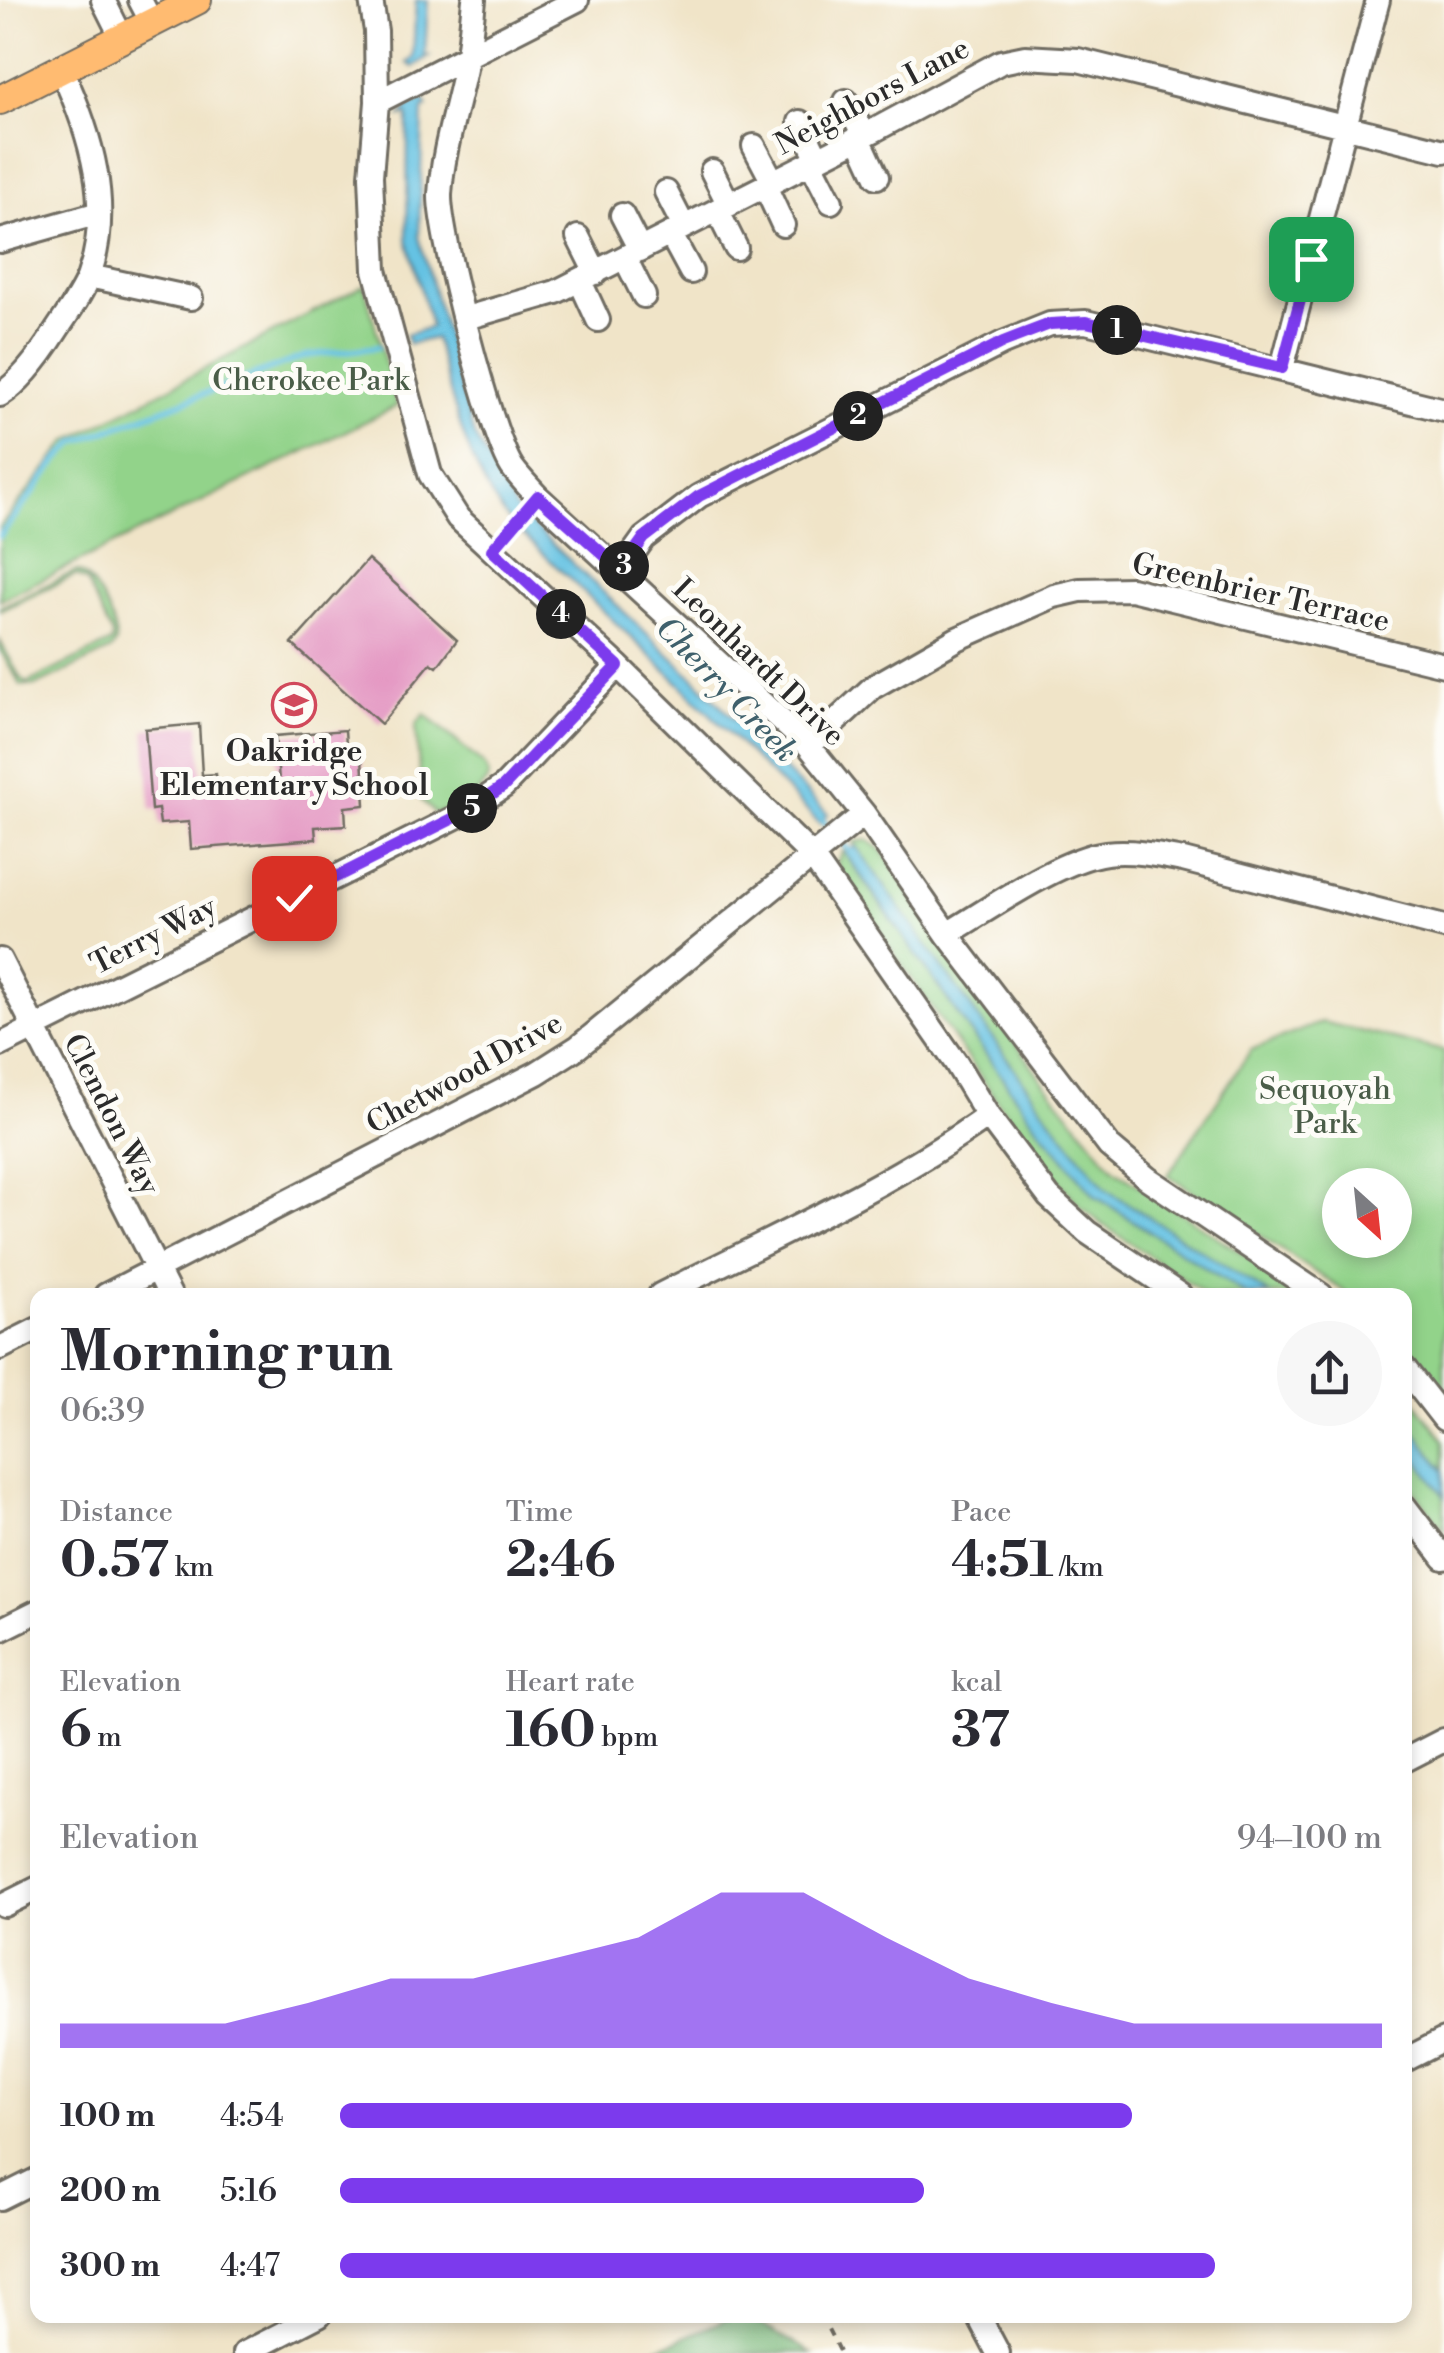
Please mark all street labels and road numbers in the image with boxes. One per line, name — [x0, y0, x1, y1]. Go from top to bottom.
street label: Neighbors Lane — [769, 30, 976, 164]
street label: Greenbrier Terrace — [1128, 545, 1393, 641]
street label: Leonhardt Drive — [664, 571, 853, 755]
street label: Terry Way — [84, 888, 223, 984]
street label: Chetwood Drive — [360, 1004, 569, 1143]
street label: Clendon Way — [54, 1028, 168, 1202]

